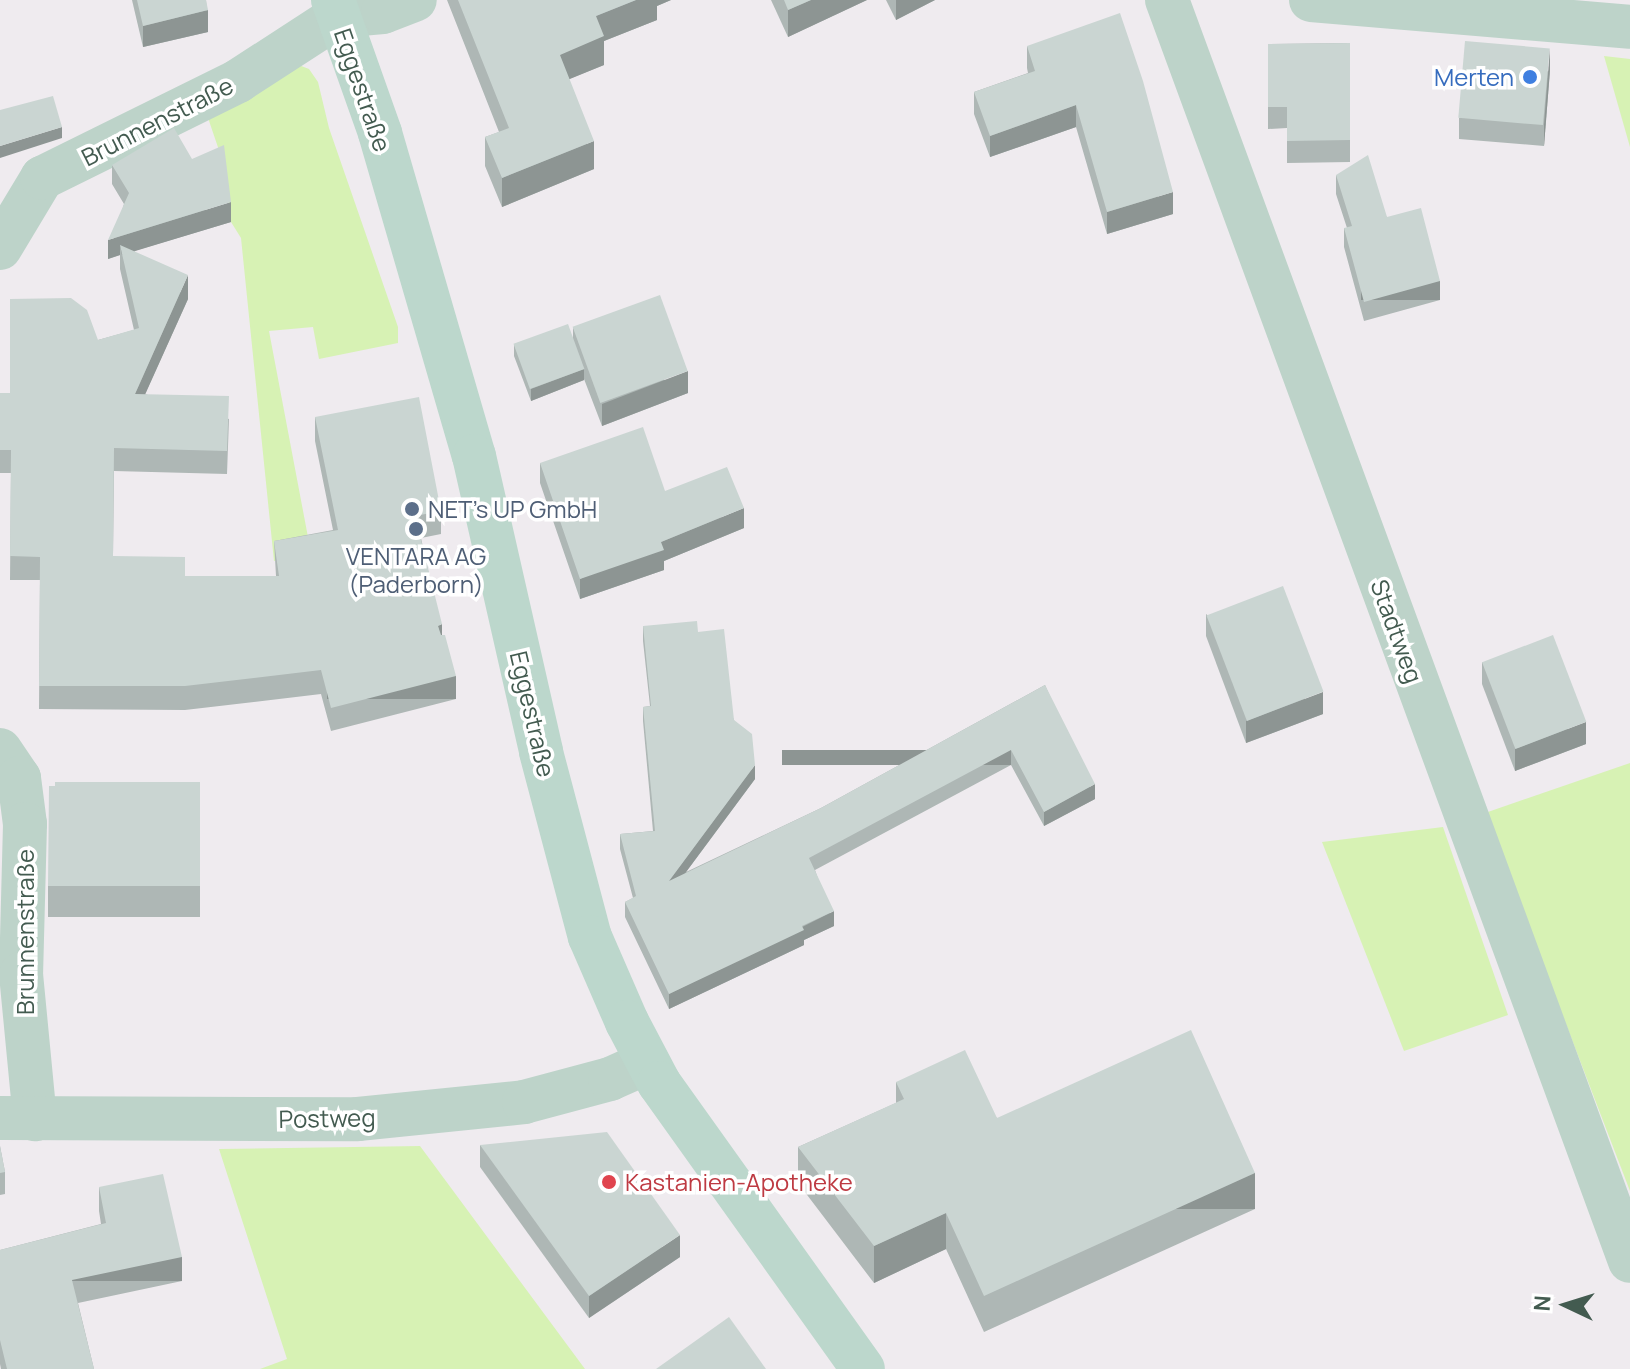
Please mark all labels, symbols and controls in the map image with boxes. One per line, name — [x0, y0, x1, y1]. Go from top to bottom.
street label: Eggestraße — [329, 25, 397, 155]
place label: Merten — [1434, 63, 1514, 91]
marker: Merten — [1521, 68, 1539, 86]
street label: Brunnenstraße — [76, 70, 238, 172]
place label: NET's UP GmbH — [428, 495, 597, 523]
marker: NET's UP GmbH — [403, 500, 421, 518]
marker: VENTARA AG (Paderborn) — [407, 520, 425, 538]
place label: VENTARA AG (Paderborn) — [346, 542, 486, 598]
street label: Stadtweg — [1365, 575, 1429, 687]
street label: Eggestraße — [505, 648, 561, 780]
street label: Brunnenstraße — [11, 849, 39, 1015]
street label: Postweg — [278, 1103, 376, 1133]
place label: Kastanien-Apotheke — [625, 1168, 853, 1196]
marker: Kastanien-Apotheke — [600, 1173, 618, 1191]
north arrow — [1526, 1265, 1606, 1345]
text: N — [1527, 1294, 1558, 1312]

